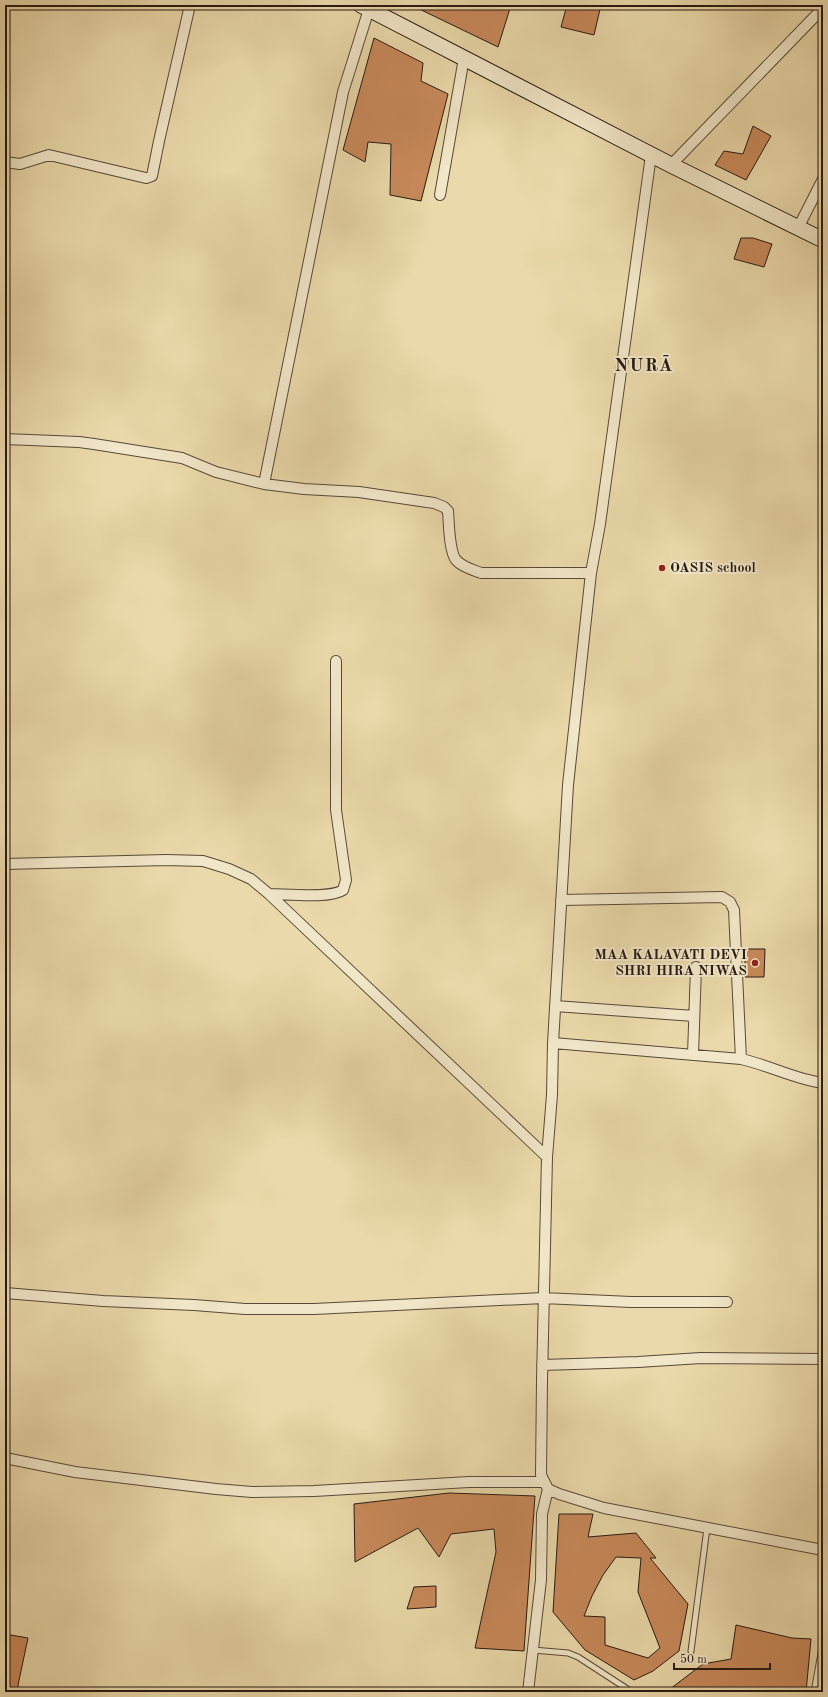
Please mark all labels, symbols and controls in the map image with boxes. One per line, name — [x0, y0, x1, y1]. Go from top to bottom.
district label: NURĀ — [615, 355, 673, 375]
place label: OASIS school — [670, 561, 756, 575]
marker: OASIS school — [657, 563, 667, 573]
place label: MAA KALAVATI DEVI SHRI HIRA NIWAS — [594, 948, 747, 978]
marker: MAA KALAVATI DEVI SHRI HIRA NIWAS — [750, 958, 760, 968]
scale bar — [674, 1645, 770, 1671]
text: 50 m — [680, 1653, 707, 1666]

